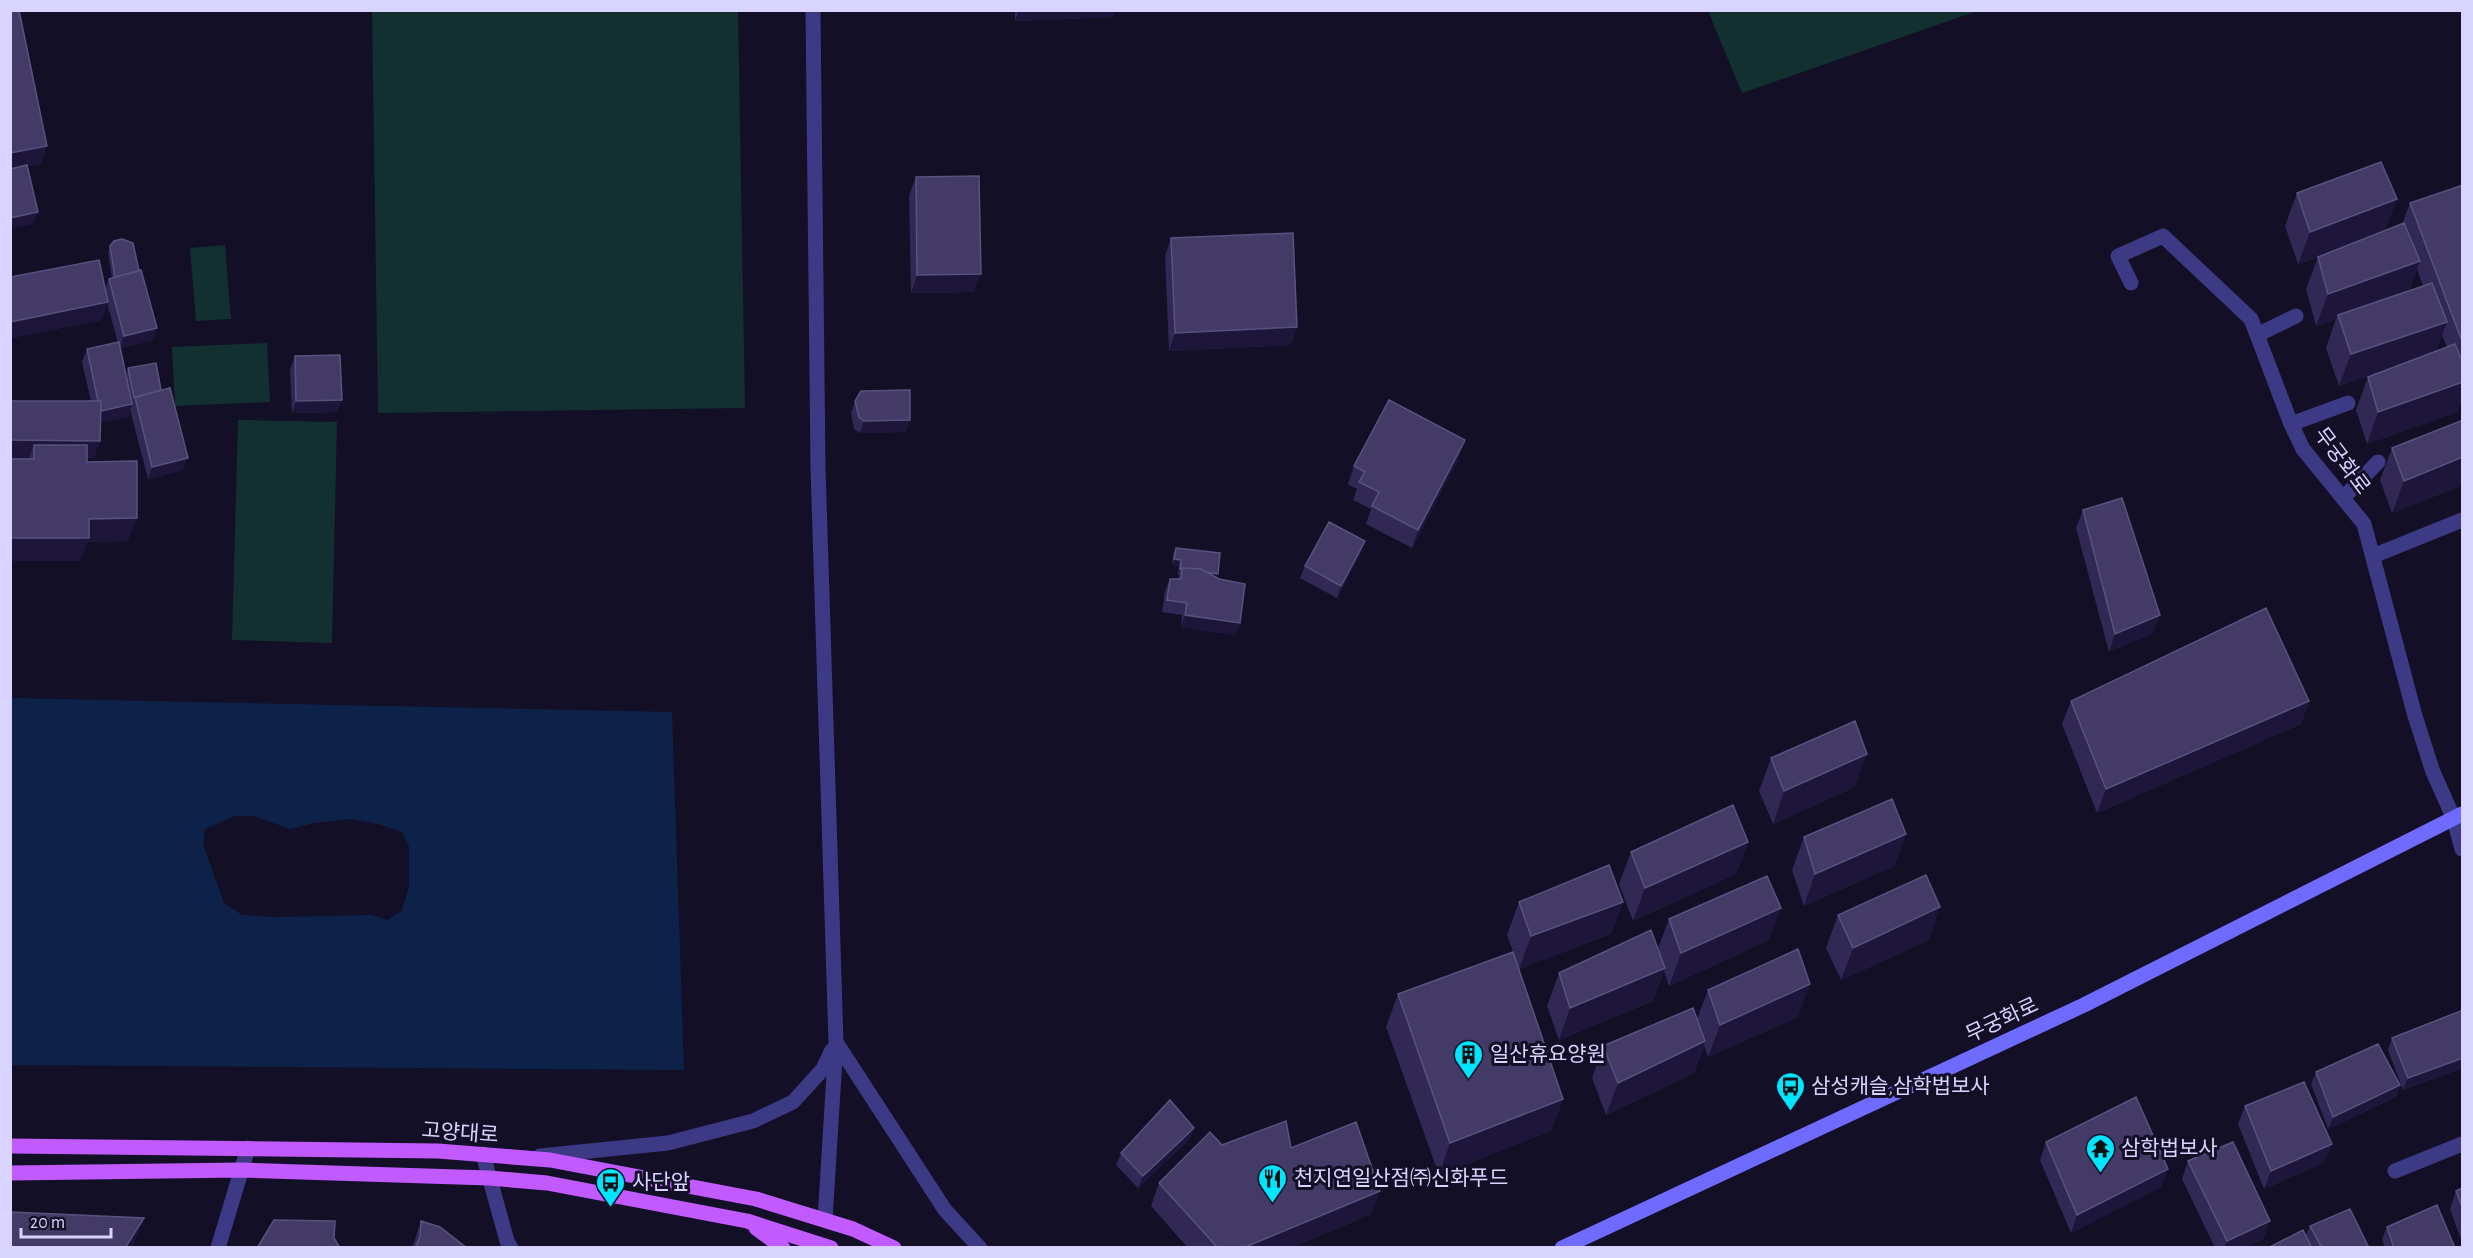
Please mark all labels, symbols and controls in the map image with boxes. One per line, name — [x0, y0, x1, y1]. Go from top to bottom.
street label: 무궁화로 — [2310, 423, 2374, 498]
street label: 무궁화로 — [1962, 993, 2041, 1046]
building icon: 일산휴요양원 — [1453, 1038, 1485, 1080]
place label: 일산휴요양원 — [1490, 1043, 1606, 1065]
bus stop icon: 삼성캐슬,삼학법보사 — [1774, 1070, 1806, 1112]
place label: 삼성캐슬,삼학법보사 — [1811, 1075, 1990, 1097]
street label: 고양대로 — [421, 1119, 499, 1146]
temple icon: 삼학법보사 — [2084, 1132, 2116, 1174]
place label: 삼학법보사 — [2121, 1137, 2218, 1159]
restaurant icon: 천지연일산점㈜신화푸드 — [1257, 1162, 1289, 1204]
bus stop icon: 사단앞 — [595, 1166, 627, 1208]
place label: 천지연일산점㈜신화푸드 — [1294, 1167, 1508, 1189]
place label: 사단앞 — [632, 1171, 690, 1193]
scale bar — [21, 1201, 111, 1239]
text: 20 m — [30, 1214, 65, 1232]

